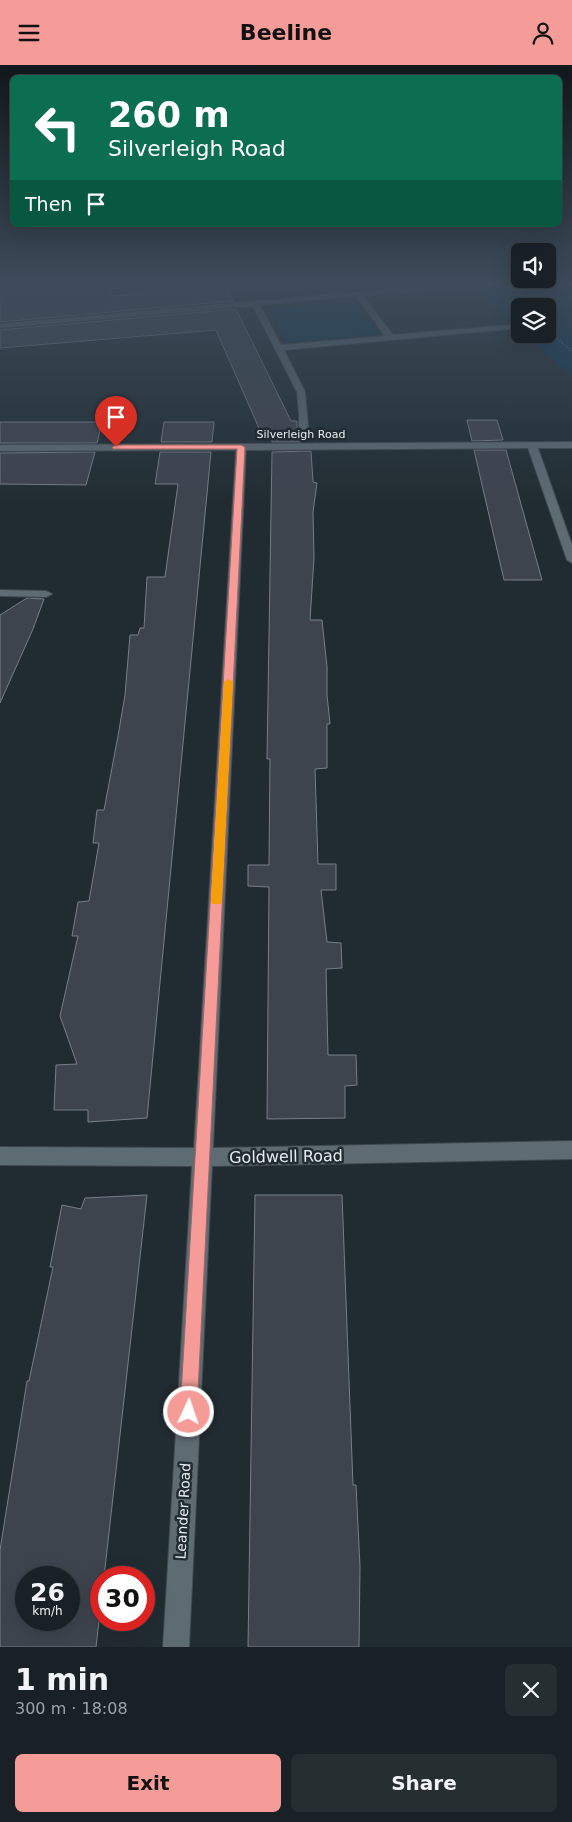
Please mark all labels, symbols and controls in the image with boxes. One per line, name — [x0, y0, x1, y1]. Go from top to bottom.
icon: menu — [15, 19, 43, 47]
icon: person — [529, 19, 557, 47]
text: Beeline — [240, 20, 332, 45]
icon: left — [25, 95, 90, 160]
text: 260 m — [108, 95, 230, 135]
text: Silverleigh Road — [108, 136, 286, 161]
icon: arrive — [82, 190, 110, 218]
text: Then — [25, 193, 72, 215]
map controls — [511, 243, 556, 343]
button: sound — [511, 243, 556, 288]
button: layers — [511, 298, 556, 343]
pin — [95, 396, 137, 447]
icon: arrive — [102, 403, 130, 431]
street label: Silverleigh Road — [257, 428, 345, 441]
street label: Goldwell Road — [229, 1146, 343, 1167]
position arrow — [162, 1385, 214, 1437]
street label: Leander Road — [172, 1462, 194, 1560]
speed limit sign: 30 — [90, 1566, 155, 1631]
text: 26 — [30, 1578, 65, 1607]
text: km/h — [32, 1604, 63, 1618]
text: 1 min — [15, 1662, 109, 1697]
button: close — [505, 1664, 557, 1716]
text: 300 m · 18:08 — [15, 1699, 128, 1718]
button: Exit — [15, 1754, 281, 1812]
button: Share — [291, 1754, 557, 1812]

